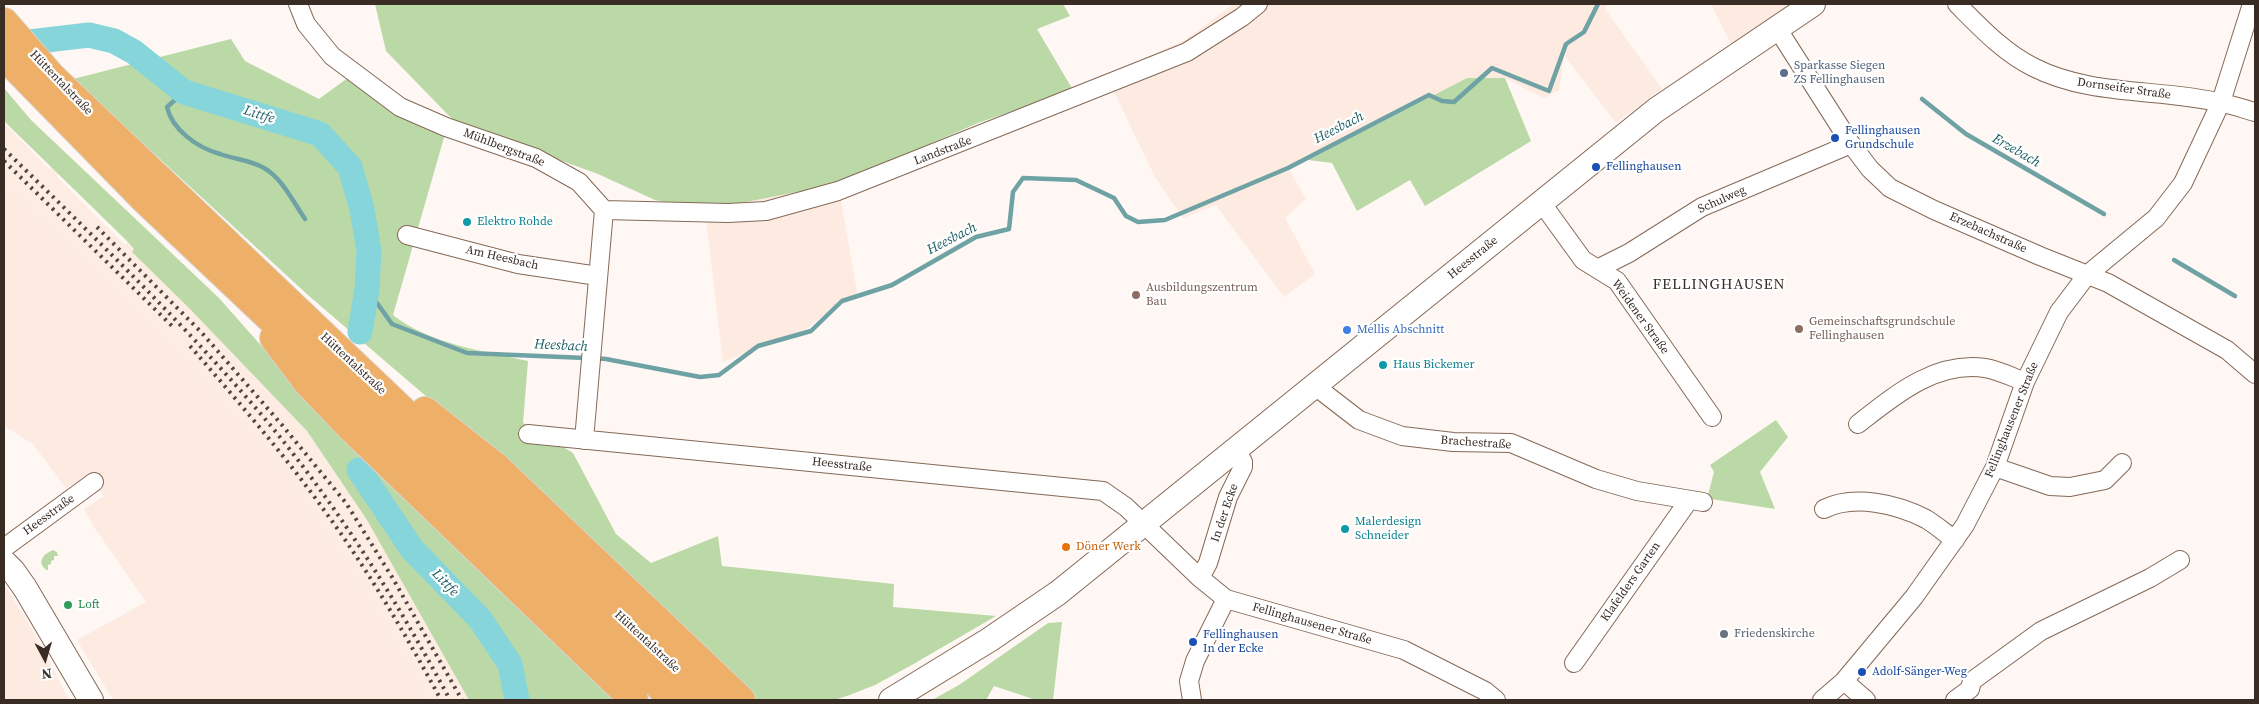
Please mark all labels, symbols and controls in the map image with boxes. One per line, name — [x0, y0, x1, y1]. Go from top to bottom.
street label: Hüttentalstraße — [27, 48, 95, 118]
place label: Sparkasse Siegen ZS Fellinghausen — [1794, 59, 1885, 87]
marker: Sparkasse Siegen ZS Fellinghausen — [1778, 67, 1790, 79]
street label: Dornseifer Straße — [2076, 75, 2172, 103]
water label: Littfe — [242, 102, 276, 128]
water label: Heesbach — [1311, 108, 1367, 148]
place label: Fellinghausen Grundschule — [1845, 124, 1920, 152]
street label: Mühlbergstraße — [461, 126, 547, 170]
water label: Erzebach — [1989, 131, 2043, 171]
marker: Fellinghausen Grundschule — [1829, 132, 1841, 144]
street label: Landstraße — [912, 133, 974, 169]
place label: Fellinghausen — [1606, 160, 1681, 174]
marker: Fellinghausen — [1590, 161, 1602, 173]
street label: Schulweg — [1696, 183, 1748, 217]
street label: Erzebachstraße — [1947, 210, 2029, 256]
place label: Elektro Rohde — [477, 215, 553, 229]
marker: Elektro Rohde — [461, 216, 473, 228]
water label: Heesbach — [924, 219, 980, 259]
street label: Heesstraße — [1445, 234, 1501, 282]
street label: Am Heesbach — [464, 243, 540, 273]
district label: FELLINGHAUSEN — [1651, 276, 1787, 294]
street label: Weidener Straße — [1608, 277, 1672, 357]
place label: Ausbildungszentrum Bau — [1146, 281, 1258, 309]
marker: Ausbildungszentrum Bau — [1130, 289, 1142, 301]
place label: Gemeinschaftsgrundschule Fellinghausen — [1809, 315, 1955, 343]
place label: Mellis Abschnitt — [1357, 323, 1444, 337]
marker: Gemeinschaftsgrundschule Fellinghausen — [1793, 323, 1805, 335]
marker: Mellis Abschnitt — [1341, 324, 1353, 336]
street label: Hüttentalstraße — [317, 330, 389, 398]
water label: Heesbach — [534, 336, 588, 356]
place label: Haus Bickemer — [1393, 358, 1475, 372]
marker: Haus Bickemer — [1377, 359, 1389, 371]
street label: Fellinghausener Straße — [1982, 360, 2042, 480]
street label: Brachestraße — [1440, 433, 1512, 453]
street label: Heesstraße — [811, 455, 873, 475]
street label: In der Ecke — [1208, 482, 1242, 544]
street label: Heesstraße — [20, 492, 78, 538]
place label: Malerdesign Schneider — [1355, 515, 1422, 543]
marker: Malerdesign Schneider — [1339, 523, 1351, 535]
street label: Klafelders Garten — [1598, 539, 1664, 625]
place label: Döner Werk — [1076, 540, 1141, 554]
marker: Döner Werk — [1060, 541, 1072, 553]
water label: Littfe — [428, 566, 462, 600]
place label: Loft — [78, 598, 99, 612]
marker: Loft — [62, 599, 74, 611]
street label: Fellinghausener Straße — [1251, 600, 1373, 648]
street label: Hüttentalstraße — [611, 608, 683, 676]
place label: Friedenskirche — [1734, 627, 1815, 641]
place label: Fellinghausen In der Ecke — [1203, 628, 1278, 656]
marker: Friedenskirche — [1718, 628, 1730, 640]
north arrow — [20, 634, 70, 684]
marker: Fellinghausen In der Ecke — [1187, 636, 1199, 648]
text: N — [40, 663, 53, 684]
place label: Adolf-Sänger-Weg — [1872, 665, 1967, 679]
marker: Adolf-Sänger-Weg — [1856, 666, 1868, 678]

